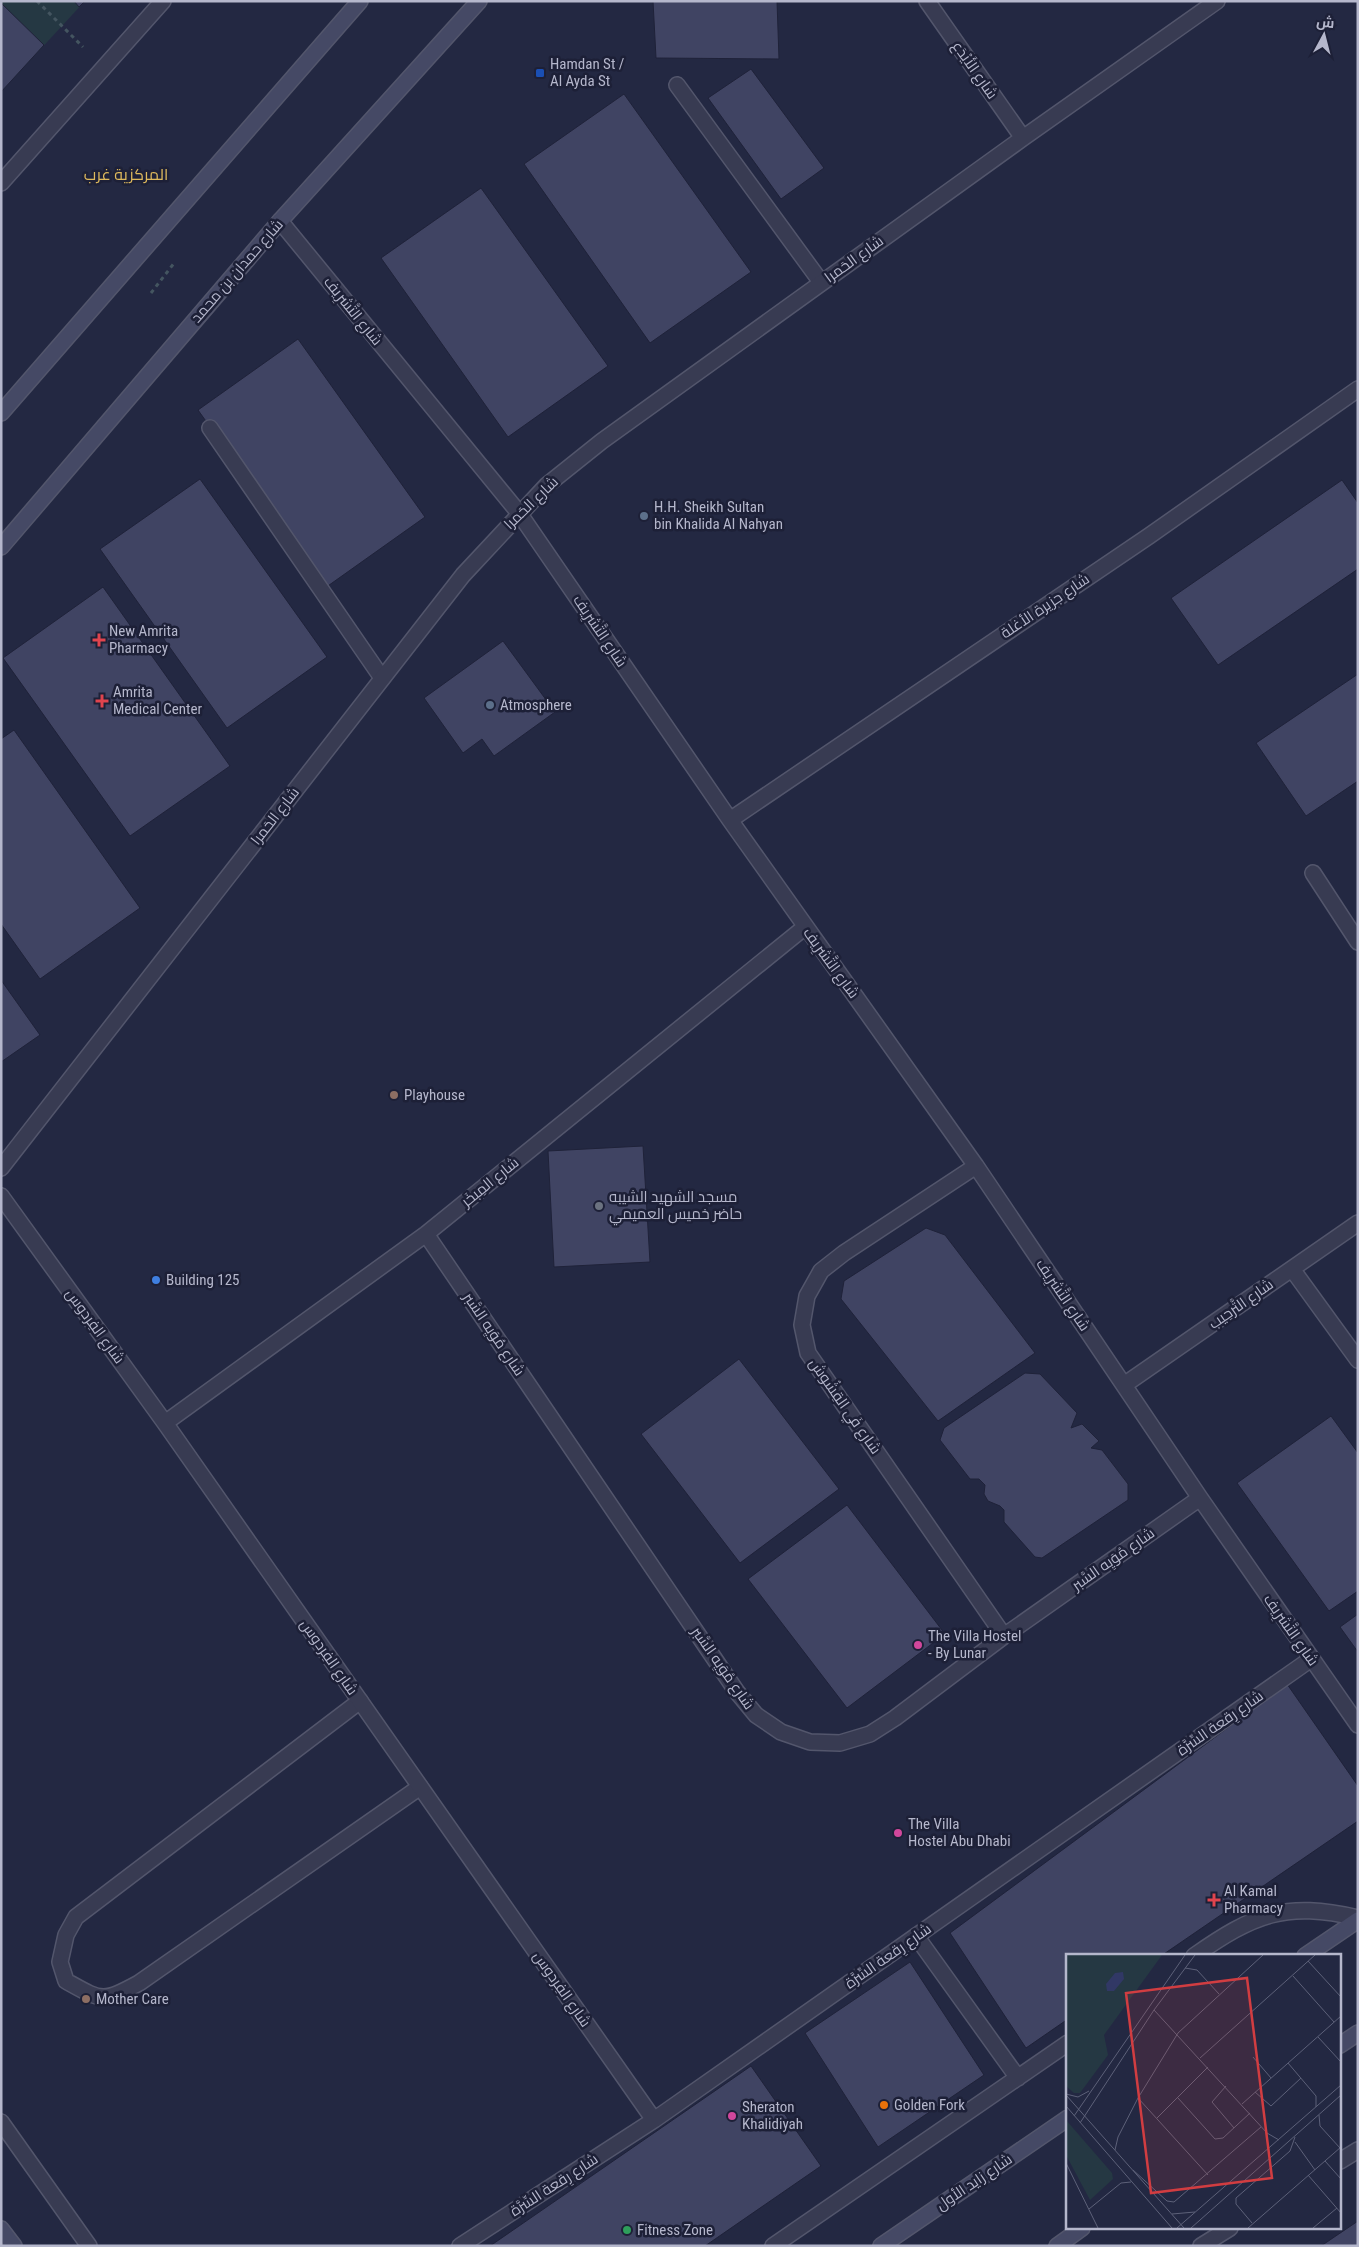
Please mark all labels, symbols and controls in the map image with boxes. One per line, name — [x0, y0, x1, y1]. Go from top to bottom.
north arrow — [1299, 10, 1349, 60]
text: ش — [1316, 13, 1336, 32]
street label: شارع الأَيْدَع — [947, 38, 1001, 104]
place label: Hamdan St / Al Ayda St — [550, 55, 625, 90]
marker: Hamdan St / Al Ayda St — [534, 67, 546, 79]
district label: المركزية غرب — [84, 165, 168, 184]
street label: شارع حمدان بن محمد — [187, 216, 288, 328]
street label: شارع الحَمرا — [821, 232, 888, 288]
street label: شارع التَّشرِيف — [318, 272, 387, 350]
street label: شارع الحَمرا — [500, 473, 563, 535]
place label: H.H. Sheikh Sultan bin Khalida Al Nahyan — [654, 498, 783, 533]
marker: H.H. Sheikh Sultan bin Khalida Al Nahyan — [638, 510, 650, 522]
street label: شارع جزيرة الأغلة — [997, 570, 1094, 644]
street label: شارع التَّشرِيف — [568, 591, 632, 672]
place label: New Amrita Pharmacy — [109, 622, 178, 657]
marker: New Amrita Pharmacy — [93, 634, 105, 646]
place label: Amrita Medical Center — [113, 683, 203, 718]
marker: Amrita Medical Center — [95, 694, 109, 708]
place label: Atmosphere — [500, 696, 572, 714]
marker: Atmosphere — [484, 699, 496, 711]
street label: شارع الحَمرا — [247, 784, 305, 850]
street label: شارع التَّشرِيف — [798, 923, 864, 1003]
place label: Playhouse — [404, 1086, 465, 1104]
marker: Playhouse — [388, 1089, 400, 1101]
street label: شارع المِبخَر — [457, 1153, 524, 1213]
place label: مسجد الشهيد الشيبه حاضر خميس العميمي — [609, 1188, 742, 1226]
marker: مسجد الشهيد الشيبه حاضر خميس العميمي — [593, 1200, 605, 1212]
street label: شارع التَّشرِيف — [1031, 1255, 1095, 1336]
place label: Building 125 — [166, 1271, 240, 1289]
marker: Building 125 — [150, 1274, 162, 1286]
street label: شارع التَّرحِيب — [1205, 1274, 1278, 1334]
street label: شارع الفِردوس — [60, 1285, 128, 1368]
street label: شارع مُوَيِه السَّبر — [457, 1288, 529, 1380]
street label: شارع فَي القِشُوش — [803, 1353, 887, 1459]
street label: شارع مُوَيِه السَّبر — [1067, 1524, 1159, 1596]
street label: شارع التَّشرِيف — [1258, 1590, 1323, 1670]
street label: شارع الفِردوس — [295, 1616, 362, 1699]
street label: شارع مُوَيِه السَّبر — [686, 1622, 758, 1714]
place label: The Villa Hostel - By Lunar — [928, 1627, 1021, 1662]
marker: The Villa Hostel - By Lunar — [912, 1639, 924, 1651]
street label: شارع رِقعة السِّرَّة — [1173, 1687, 1268, 1761]
place label: The Villa Hostel Abu Dhabi — [908, 1815, 1011, 1850]
marker: The Villa Hostel Abu Dhabi — [892, 1827, 904, 1839]
place label: Al Kamal Pharmacy — [1224, 1882, 1283, 1917]
marker: Al Kamal Pharmacy — [1208, 1894, 1220, 1906]
street label: شارع رِقعة السِّرَّة — [841, 1920, 936, 1994]
street label: شارع الفِردوس — [528, 1948, 595, 2031]
inset map — [1066, 1954, 1342, 2230]
place label: Mother Care — [96, 1990, 169, 2008]
marker: Mother Care — [80, 1993, 92, 2005]
place label: Golden Fork — [894, 2096, 965, 2114]
place label: Sheraton Khalidiyah — [742, 2098, 803, 2133]
marker: Golden Fork — [878, 2099, 890, 2111]
marker: Sheraton Khalidiyah — [726, 2110, 738, 2122]
street label: شارع رِقعة السِّرَّة — [507, 2150, 602, 2222]
street label: شارع زايد الأول — [933, 2150, 1017, 2216]
place label: Fitness Zone — [637, 2221, 713, 2239]
marker: Fitness Zone — [621, 2224, 633, 2236]

